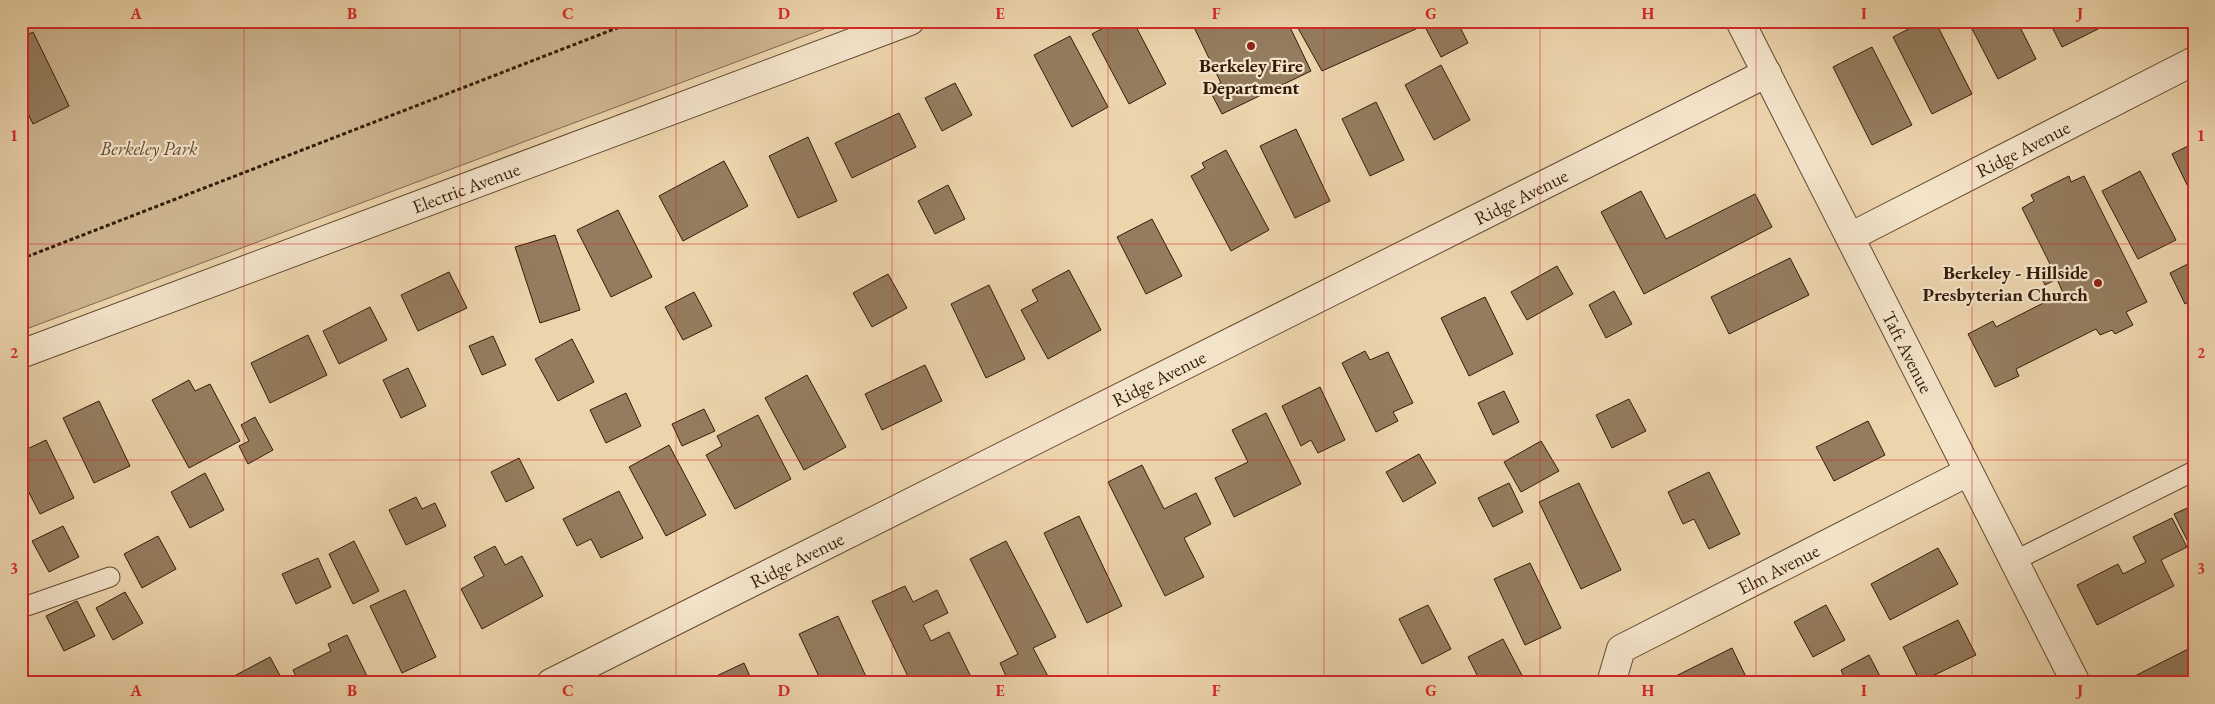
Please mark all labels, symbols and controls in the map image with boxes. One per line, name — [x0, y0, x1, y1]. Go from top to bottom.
text: A — [129, 3, 142, 24]
text: B — [347, 3, 357, 24]
text: C — [562, 3, 574, 24]
text: D — [778, 3, 790, 24]
text: E — [995, 3, 1005, 24]
text: F — [1212, 3, 1221, 24]
text: G — [1425, 3, 1437, 24]
text: H — [1642, 3, 1655, 24]
text: I — [1861, 3, 1867, 24]
text: J — [2075, 3, 2083, 24]
marker: Berkeley Fire Department — [1245, 40, 1257, 52]
place label: Berkeley Fire Department — [1199, 53, 1303, 100]
street label: Ridge Avenue — [1972, 114, 2074, 183]
text: 1 — [10, 125, 18, 146]
text: 1 — [2197, 125, 2205, 146]
park label: Berkeley Park — [99, 136, 198, 161]
street label: Electric Avenue — [408, 156, 523, 219]
street label: Ridge Avenue — [1470, 162, 1572, 231]
place label: Berkeley - Hillside Presbyterian Church — [1922, 260, 2088, 307]
marker: Berkeley - Hillside Presbyterian Church — [2092, 277, 2104, 289]
street label: Taft Avenue — [1877, 307, 1939, 397]
text: 2 — [10, 342, 19, 363]
text: 2 — [2197, 342, 2206, 363]
street label: Ridge Avenue — [1108, 344, 1210, 412]
street label: Ridge Avenue — [746, 526, 848, 594]
street label: Elm Avenue — [1733, 538, 1823, 600]
text: 3 — [10, 558, 18, 579]
text: 3 — [2197, 558, 2205, 579]
text: A — [129, 680, 142, 701]
text: B — [347, 680, 357, 701]
text: C — [562, 680, 574, 701]
text: D — [778, 680, 790, 701]
text: E — [995, 680, 1005, 701]
text: F — [1212, 680, 1221, 701]
text: G — [1425, 680, 1437, 701]
text: H — [1642, 680, 1655, 701]
text: I — [1861, 680, 1867, 701]
text: J — [2075, 680, 2083, 701]

